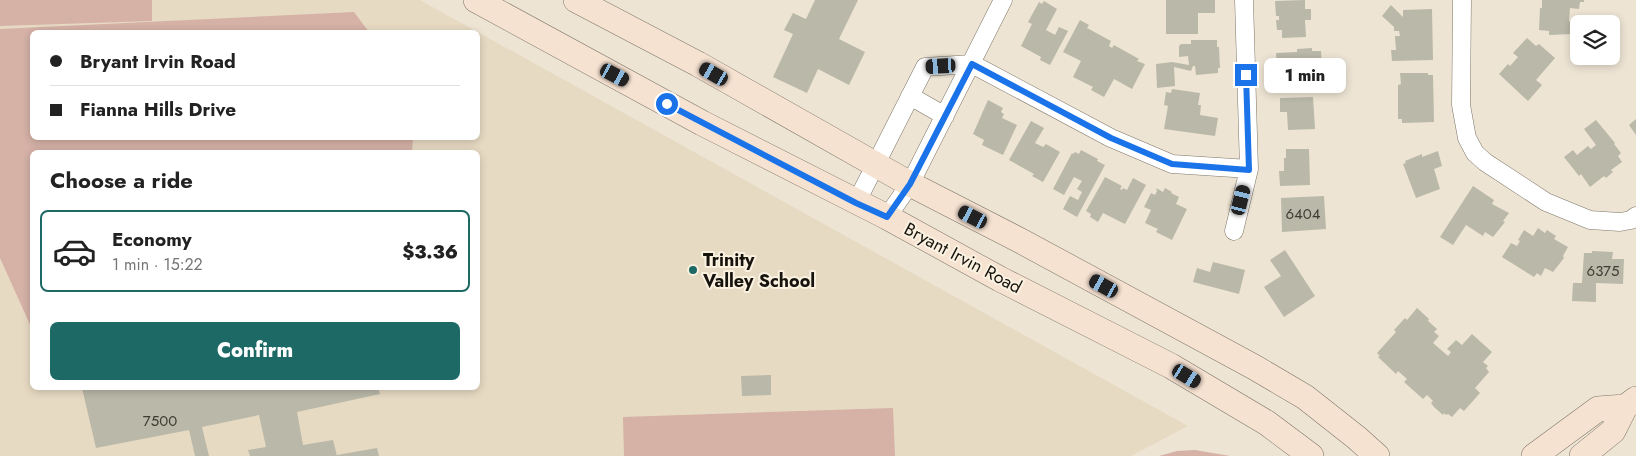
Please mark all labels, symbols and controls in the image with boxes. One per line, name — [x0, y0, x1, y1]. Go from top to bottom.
map controls — [1570, 15, 1620, 65]
button: layers — [1570, 15, 1620, 65]
text: Bryant Irvin Road — [80, 48, 236, 75]
car — [925, 58, 956, 74]
callout: 1 min — [1264, 58, 1346, 92]
car — [697, 60, 730, 88]
car — [598, 61, 631, 89]
route end — [1235, 64, 1257, 86]
text: 1 min — [1285, 64, 1325, 87]
route start — [656, 93, 678, 115]
text: Fianna Hills Drive — [80, 96, 236, 123]
text: Choose a ride — [50, 164, 193, 196]
car — [1230, 184, 1251, 216]
house number: 6404 — [1285, 203, 1321, 225]
car — [956, 204, 989, 230]
street label: Bryant Irvin Road — [900, 216, 1026, 300]
text: Economy — [112, 226, 192, 253]
icon: car — [52, 229, 97, 274]
text: $3.36 — [402, 238, 458, 265]
place label: Trinity Valley School — [702, 247, 815, 294]
text: 1 min · 15:22 — [112, 253, 203, 276]
house number: 6375 — [1587, 260, 1619, 282]
marker: Trinity Valley School — [687, 264, 699, 276]
car — [1087, 272, 1120, 300]
button: Confirm — [50, 322, 460, 380]
car — [1170, 362, 1203, 390]
house number: 7500 — [143, 410, 177, 432]

